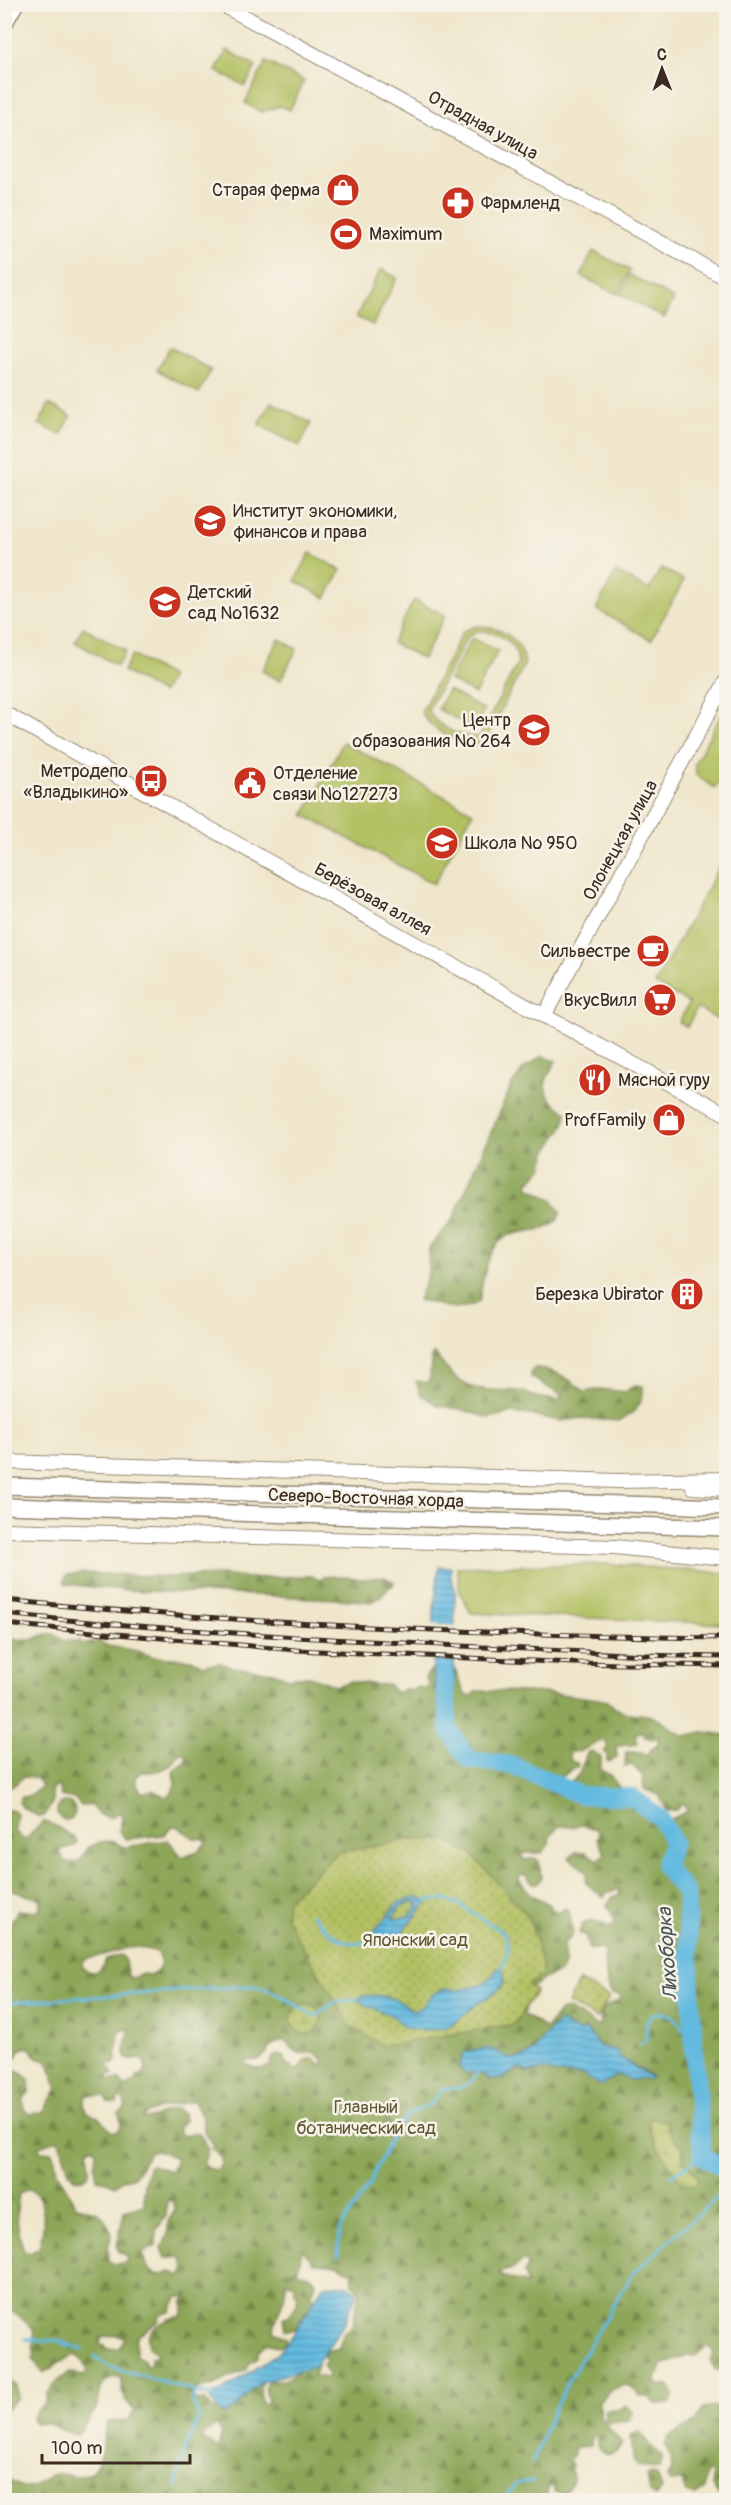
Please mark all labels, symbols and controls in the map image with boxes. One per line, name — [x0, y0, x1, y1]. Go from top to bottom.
north arrow — [632, 39, 692, 99]
text: С — [657, 45, 667, 65]
street label: Отрадная улица — [424, 86, 542, 165]
shop icon: Старая ферма — [325, 172, 361, 208]
place label: Старая ферма — [212, 179, 320, 202]
pharmacy icon: Фармленд — [440, 185, 476, 221]
place label: Фармленд — [481, 192, 560, 215]
sports icon: Maximum — [328, 216, 364, 252]
place label: Maximum — [369, 223, 443, 246]
place label: Институт экономики, финансов и права — [233, 500, 397, 544]
school or university icon: Институт экономики, финансов и права — [192, 503, 228, 539]
place label: Детский сад №1632 — [187, 581, 280, 625]
school or university icon: Детский сад №1632 — [147, 584, 183, 620]
place label: Центр образования № 264 — [352, 709, 512, 753]
school or university icon: Центр образования № 264 — [516, 712, 552, 748]
place label: Метродепо «Владыкино» — [24, 760, 128, 804]
place label: Отделение связи №127273 — [273, 762, 398, 806]
bus stop icon: Метродепо «Владыкино» — [133, 763, 169, 799]
public building icon: Отделение связи №127273 — [232, 765, 268, 801]
street label: Олонецкая улица — [578, 776, 663, 905]
school or university icon: Школа № 950 — [424, 825, 460, 861]
place label: Школа № 950 — [465, 832, 577, 855]
street label: Берёзовая аллея — [310, 858, 435, 941]
cafe icon: Сильвестре — [635, 933, 671, 969]
place label: Сильвестре — [540, 940, 630, 963]
supermarket icon: ВкусВилл — [642, 982, 678, 1018]
place label: ВкусВилл — [564, 989, 637, 1012]
restaurant icon: Мясной гуру — [577, 1062, 613, 1098]
place label: Мясной гуру — [618, 1069, 710, 1092]
shop icon: ProfFamily — [651, 1102, 687, 1138]
place label: ProfFamily — [564, 1109, 646, 1132]
building icon: Березка Ubirator — [669, 1276, 705, 1312]
place label: Березка Ubirator — [535, 1283, 665, 1306]
street label: Северо-Восточная хорда — [268, 1484, 464, 1513]
water label: Лихоборка — [652, 1905, 683, 2001]
park label: Японский сад — [362, 1929, 468, 1952]
park label: Главный ботанический сад — [296, 2096, 436, 2140]
scale bar — [42, 2427, 190, 2465]
text: 100 m — [51, 2437, 103, 2460]

